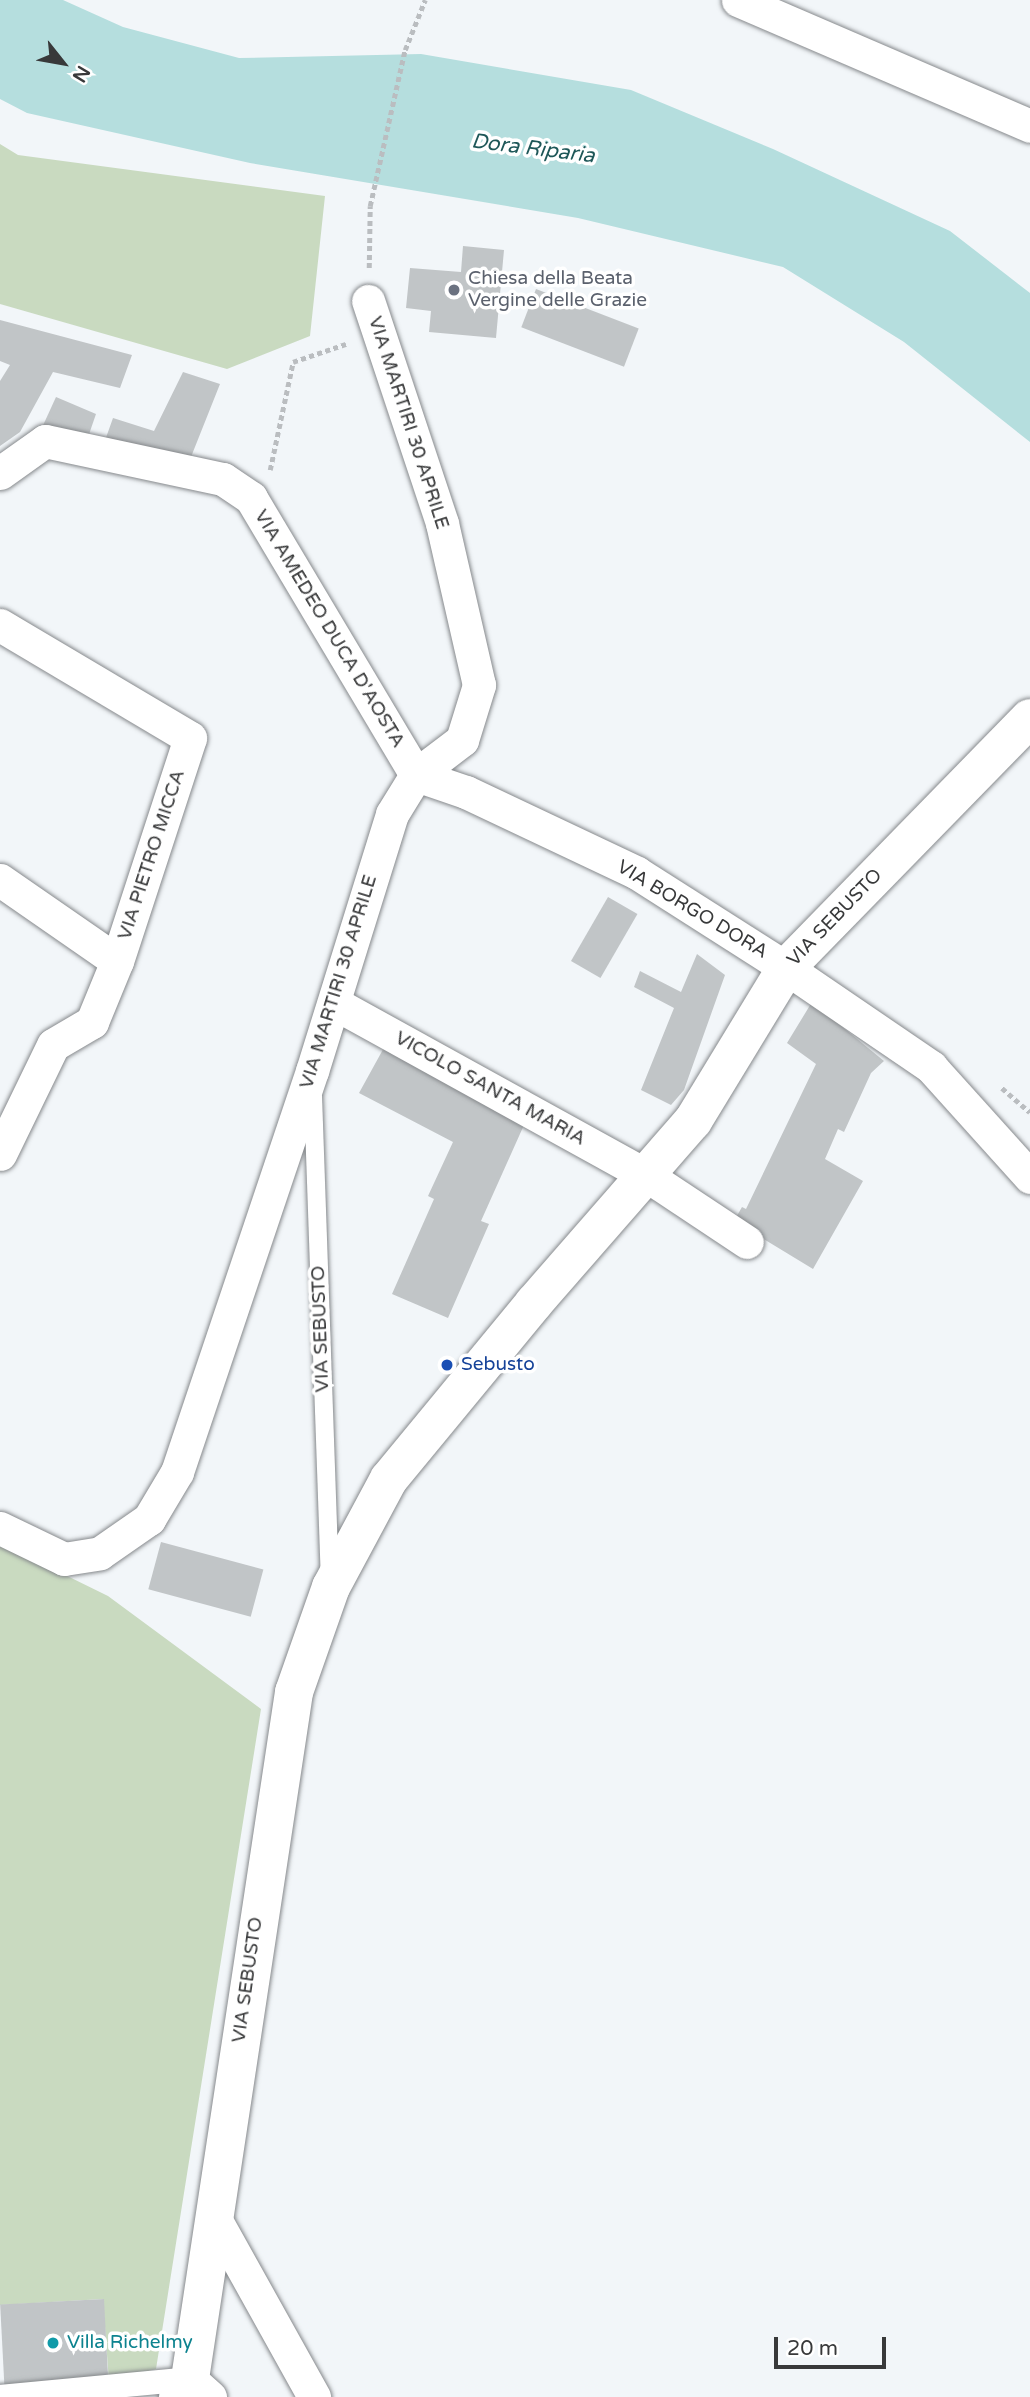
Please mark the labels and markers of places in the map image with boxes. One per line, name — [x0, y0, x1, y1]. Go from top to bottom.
place label: Chiesa della Beata Vergine delle Grazie — [468, 268, 647, 312]
marker: Chiesa della Beata Vergine delle Grazie — [446, 282, 462, 298]
place label: Sebusto — [461, 1354, 535, 1376]
marker: Sebusto — [439, 1357, 455, 1373]
place label: Villa Richelmy — [67, 2332, 193, 2354]
marker: Villa Richelmy — [45, 2335, 61, 2351]

